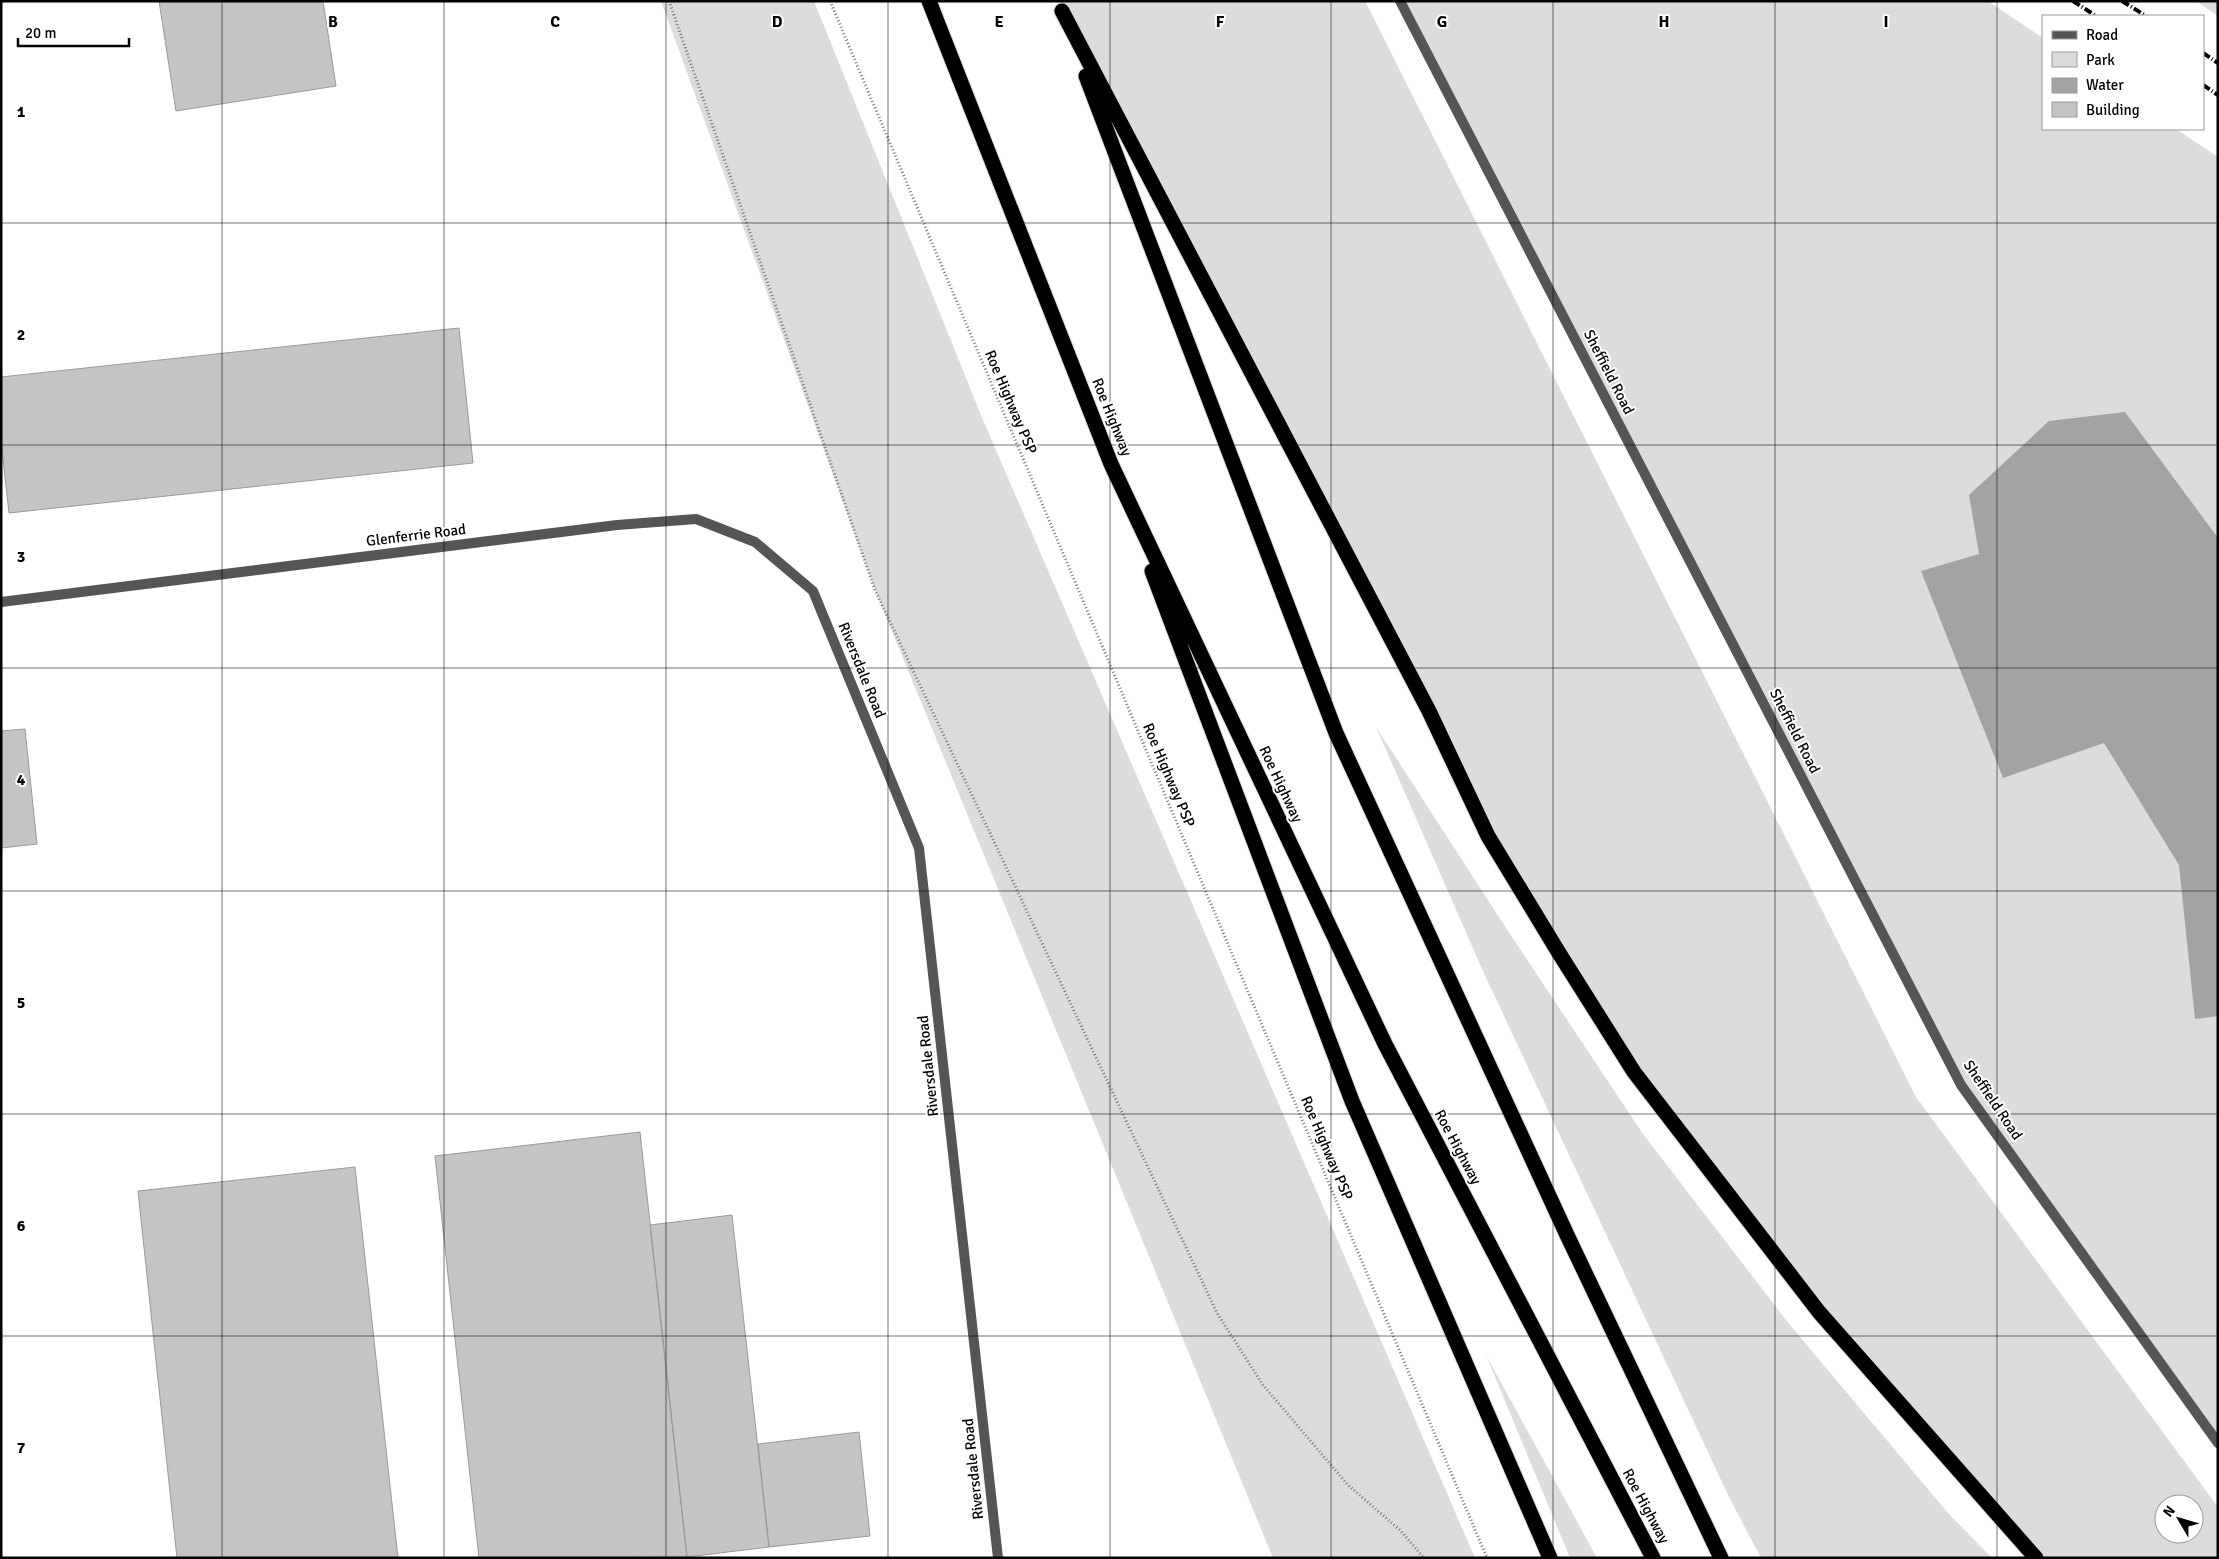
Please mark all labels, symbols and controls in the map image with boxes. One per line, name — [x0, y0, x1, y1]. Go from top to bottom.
text: B — [328, 12, 338, 32]
text: C — [550, 12, 560, 32]
text: D — [772, 12, 783, 32]
text: E — [994, 12, 1004, 32]
text: F — [1216, 12, 1225, 32]
text: G — [1437, 12, 1447, 32]
text: H — [1659, 12, 1669, 32]
text: I — [1883, 12, 1889, 32]
scale bar — [18, 15, 129, 47]
legend — [2042, 15, 2204, 130]
text: 20 m — [25, 24, 56, 42]
text: Road — [2086, 26, 2118, 44]
text: Park — [2086, 51, 2115, 69]
text: Water — [2086, 76, 2124, 94]
text: Building — [2086, 101, 2140, 119]
text: 1 — [17, 102, 26, 122]
text: 2 — [17, 325, 25, 345]
street label: Sheffield Road — [1580, 327, 1638, 417]
street label: Roe Highway PSP — [981, 347, 1041, 457]
street label: Roe Highway — [1088, 375, 1136, 459]
street label: Glenferrie Road — [365, 520, 467, 550]
text: 3 — [17, 547, 25, 567]
street label: Riversdale Road — [835, 619, 889, 721]
street label: Sheffield Road — [1766, 686, 1824, 776]
street label: Roe Highway PSP — [1139, 720, 1199, 830]
street label: Roe Highway — [1255, 743, 1307, 825]
text: 4 — [17, 770, 26, 790]
text: 5 — [17, 993, 25, 1013]
street label: Riversdale Road — [914, 1014, 942, 1118]
street label: Sheffield Road — [1960, 1057, 2026, 1143]
street label: Roe Highway PSP — [1297, 1093, 1357, 1203]
street label: Roe Highway — [1431, 1106, 1485, 1188]
text: 6 — [17, 1216, 26, 1236]
street label: Riversdale Road — [959, 1417, 987, 1521]
text: 7 — [17, 1438, 26, 1458]
street label: Roe Highway — [1619, 1465, 1673, 1547]
north arrow — [2154, 1494, 2204, 1544]
text: N — [2159, 1502, 2179, 1520]

